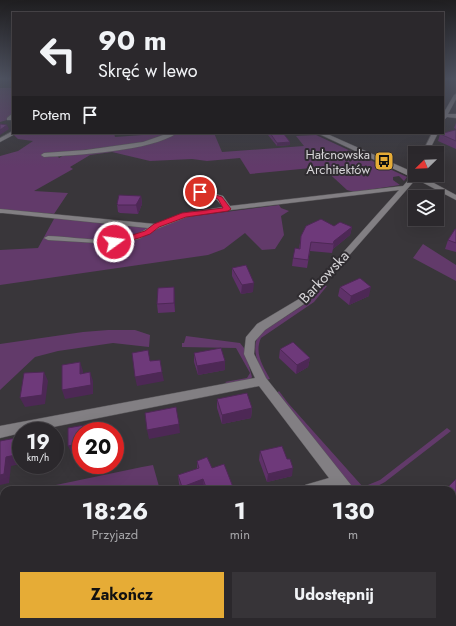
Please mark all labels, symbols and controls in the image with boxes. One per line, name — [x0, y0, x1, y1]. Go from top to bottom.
text: 90 m — [98, 20, 167, 61]
icon: left — [32, 28, 84, 80]
text: Skręć w lewo — [98, 58, 198, 84]
text: Potem — [32, 104, 71, 126]
icon: arrive — [79, 104, 101, 126]
place label: Hałcnowska Architektów — [305, 145, 370, 179]
north arrow — [408, 146, 444, 182]
map controls — [408, 146, 444, 226]
bus stop icon: Hałcnowska Architektów — [373, 150, 395, 172]
pin — [183, 175, 217, 209]
icon: arrive — [189, 181, 211, 203]
button: layers — [408, 190, 444, 226]
position arrow — [93, 221, 135, 263]
street label: Barkowska — [294, 246, 354, 308]
speed limit sign: 20 — [72, 422, 124, 474]
text: 19 — [26, 428, 50, 457]
text: km/h — [27, 450, 49, 465]
text: 18:26 — [81, 493, 148, 528]
text: 1 — [234, 493, 246, 528]
text: 130 — [332, 493, 375, 528]
text: Przyjazd — [92, 525, 138, 544]
text: min — [230, 525, 250, 544]
text: m — [348, 525, 358, 544]
button: Zakończ — [20, 572, 224, 618]
button: Udostępnij — [232, 572, 436, 618]

